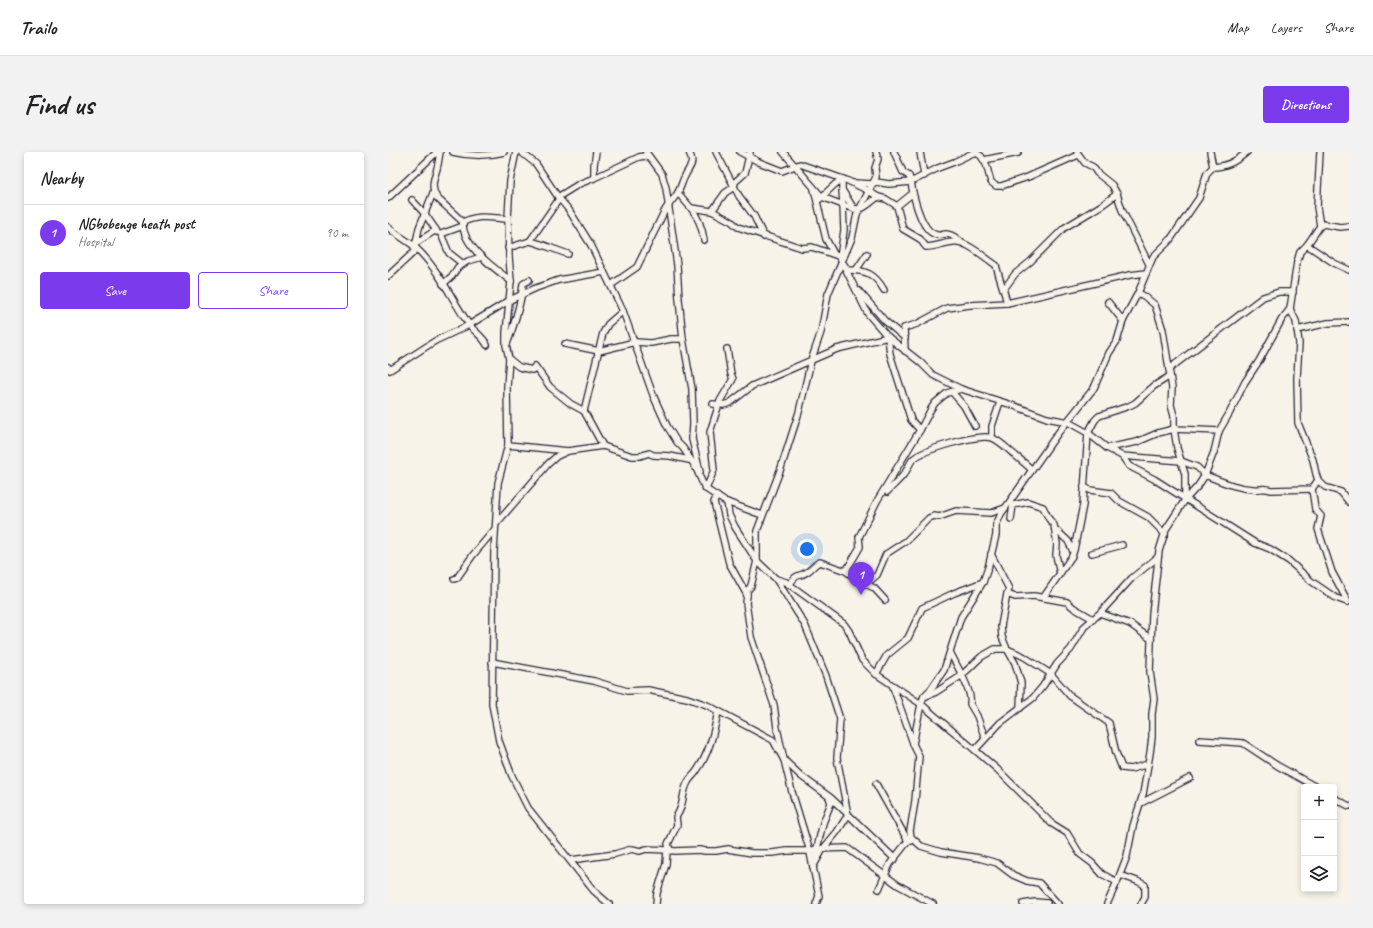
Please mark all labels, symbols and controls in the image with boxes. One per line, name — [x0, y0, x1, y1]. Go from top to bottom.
text: Trailo — [20, 16, 56, 40]
text: Map — [1227, 19, 1249, 36]
text: Layers — [1271, 19, 1302, 36]
text: Share — [1324, 19, 1353, 36]
button: Directions — [1263, 86, 1349, 123]
text: Find us — [24, 87, 94, 122]
text: Nearby — [40, 168, 83, 189]
text: NGbobenge heath post — [78, 215, 195, 234]
text: 1 — [50, 225, 56, 241]
text: 90 m — [326, 225, 348, 241]
text: Hospital — [78, 234, 114, 250]
button: Save — [40, 272, 190, 309]
button: Share — [198, 272, 348, 309]
your location — [797, 539, 817, 559]
pin: 1 — [848, 562, 874, 595]
map controls — [1301, 784, 1337, 892]
button: + — [1301, 784, 1337, 820]
button: − — [1301, 820, 1337, 856]
button: layers — [1301, 856, 1337, 892]

